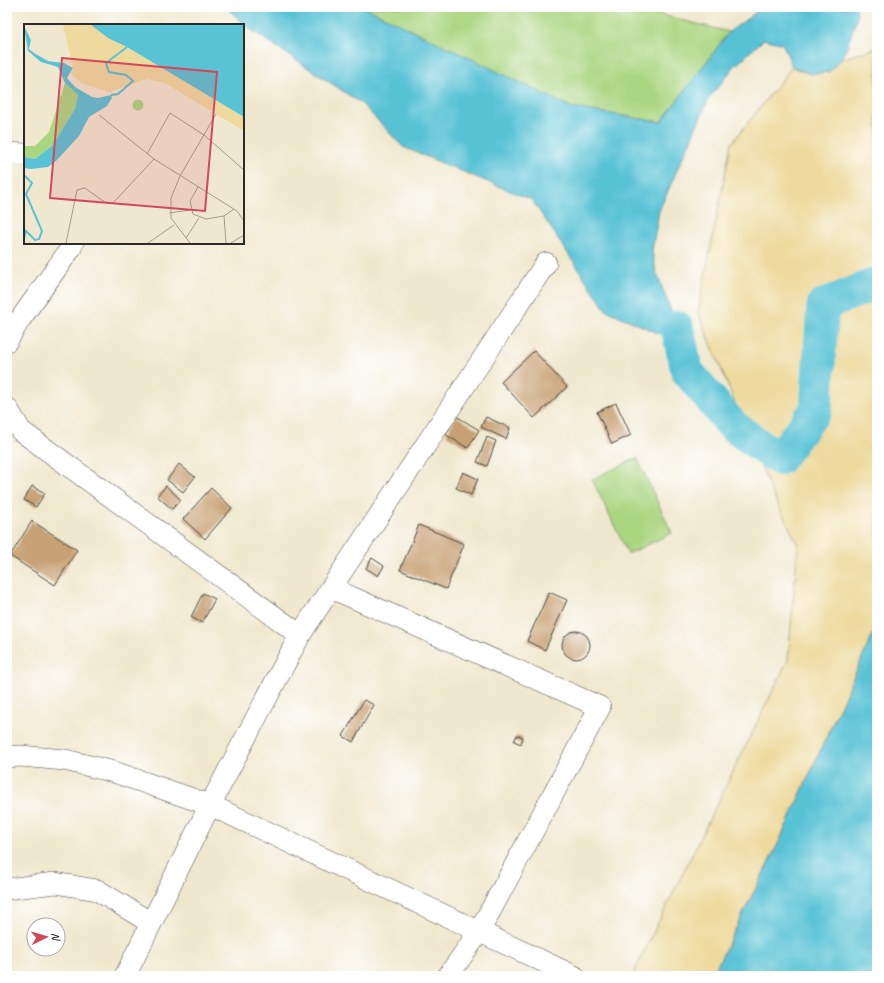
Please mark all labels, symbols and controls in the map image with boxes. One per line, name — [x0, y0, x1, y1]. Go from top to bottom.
inset map — [24, 24, 244, 244]
north arrow — [26, 917, 66, 957]
text: N — [49, 932, 63, 942]

